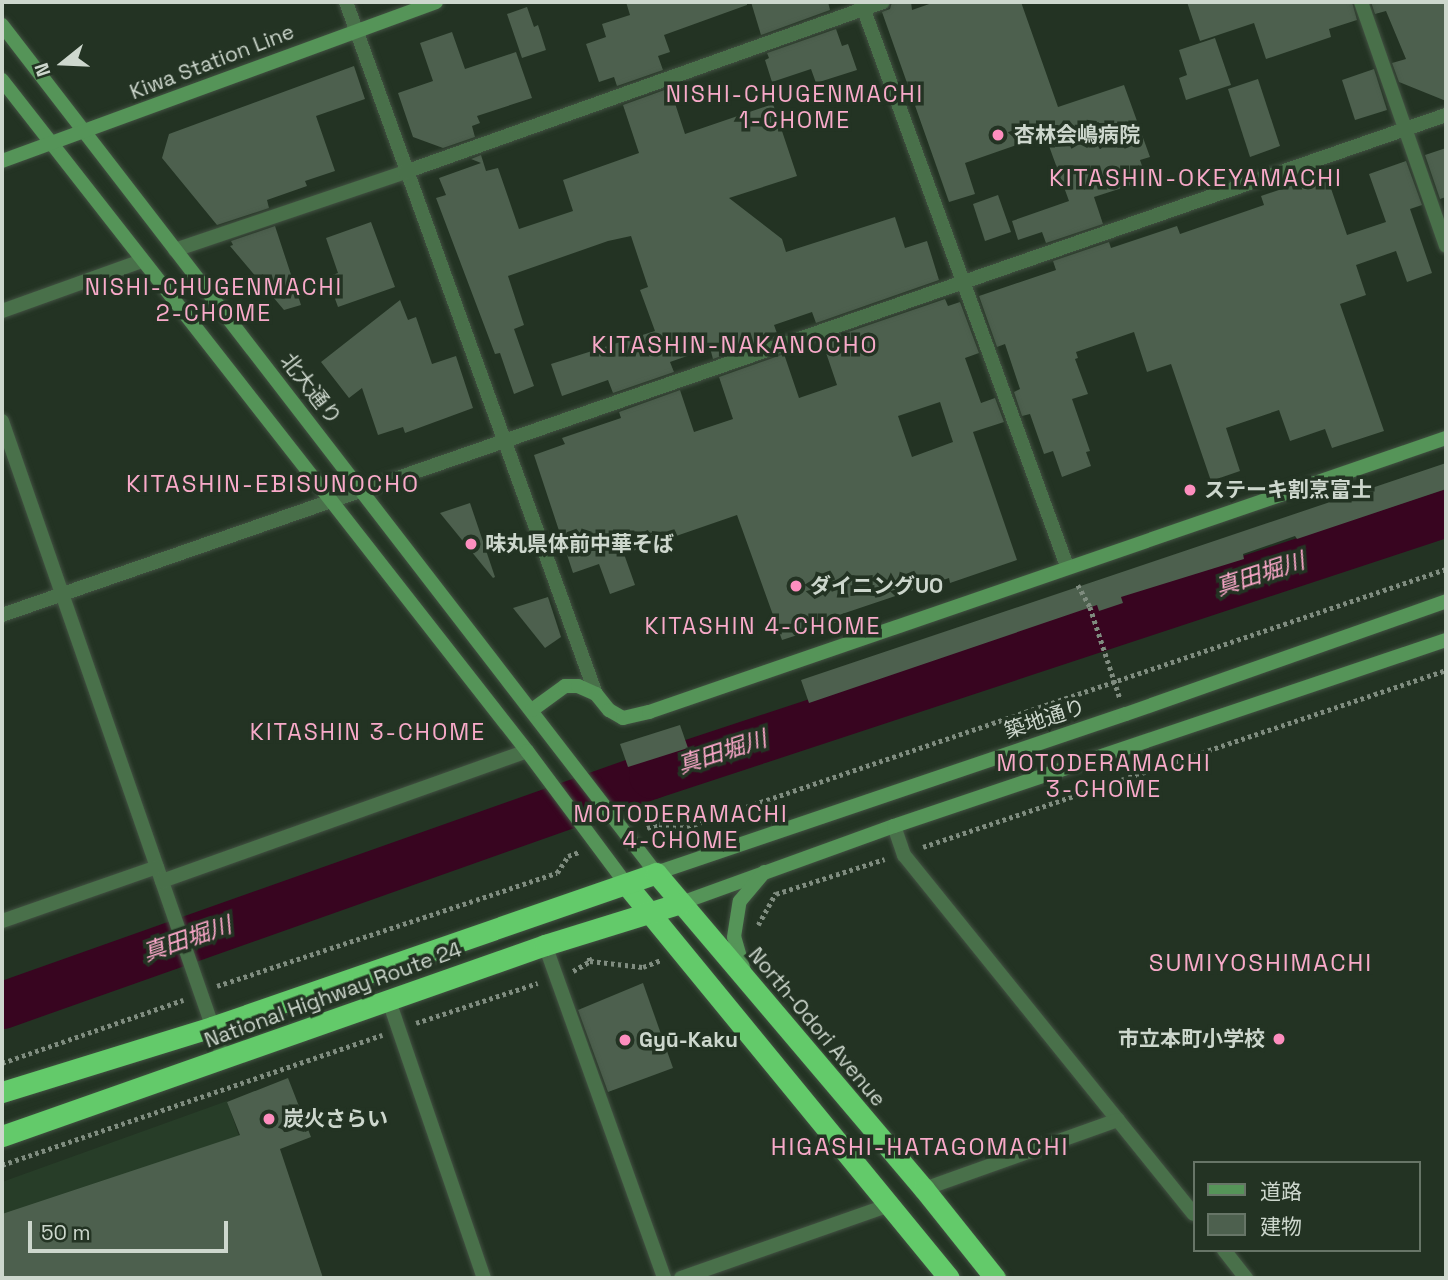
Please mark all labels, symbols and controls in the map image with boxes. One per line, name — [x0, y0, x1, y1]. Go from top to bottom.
street label: Kiwa Station Line — [126, 19, 298, 105]
north arrow — [28, 28, 98, 98]
text: N — [29, 60, 56, 80]
district label: NISHI-CHUGENMACHI 1-CHOME — [668, 80, 922, 134]
place label: 杏林会嶋病院 — [1014, 122, 1140, 148]
marker: 杏林会嶋病院 — [988, 125, 1008, 145]
district label: KITASHIN-OKEYAMACHI — [1051, 164, 1341, 192]
district label: NISHI-CHUGENMACHI 2-CHOME — [87, 273, 341, 327]
district label: KITASHIN-NAKANOCHO — [594, 331, 876, 359]
street label: 北大通り — [275, 348, 347, 430]
district label: KITASHIN-EBISUNOCHO — [128, 470, 418, 498]
place label: ステーキ割烹富士 — [1204, 477, 1372, 503]
marker: ステーキ割烹富士 — [1182, 482, 1198, 498]
place label: 味丸県体前中華そば — [485, 531, 674, 557]
marker: 味丸県体前中華そば — [463, 536, 479, 552]
water label: 真田堀川 — [1212, 547, 1308, 601]
place label: ダイニングUO — [810, 573, 943, 599]
marker: ダイニングUO — [788, 578, 804, 594]
district label: KITASHIN 4-CHOME — [647, 612, 879, 640]
street label: 築地通り — [1001, 694, 1089, 744]
district label: KITASHIN 3-CHOME — [252, 718, 484, 746]
water label: 真田堀川 — [674, 725, 770, 779]
district label: MOTODERAMACHI 3-CHOME — [998, 749, 1210, 803]
district label: MOTODERAMACHI 4-CHOME — [575, 800, 787, 854]
water label: 真田堀川 — [139, 911, 235, 967]
street label: National Highway Route 24 — [201, 937, 465, 1053]
street label: North-Odori Avenue — [743, 942, 891, 1112]
district label: SUMIYOSHIMACHI — [1151, 949, 1371, 977]
place label: 市立本町小学校 — [1118, 1026, 1265, 1052]
place label: Gyū-Kaku — [639, 1027, 738, 1053]
marker: 市立本町小学校 — [1271, 1031, 1287, 1047]
marker: Gyū-Kaku — [617, 1032, 633, 1048]
place label: 炭火さらい — [283, 1106, 388, 1132]
marker: 炭火さらい — [261, 1111, 277, 1127]
district label: HIGASHI-HATAGOMACHI — [773, 1133, 1067, 1161]
legend — [1192, 1161, 1420, 1252]
text: 道路 — [1260, 1178, 1302, 1205]
scale bar — [32, 1206, 231, 1250]
text: 建物 — [1260, 1213, 1302, 1240]
text: 50 m — [41, 1219, 91, 1246]

